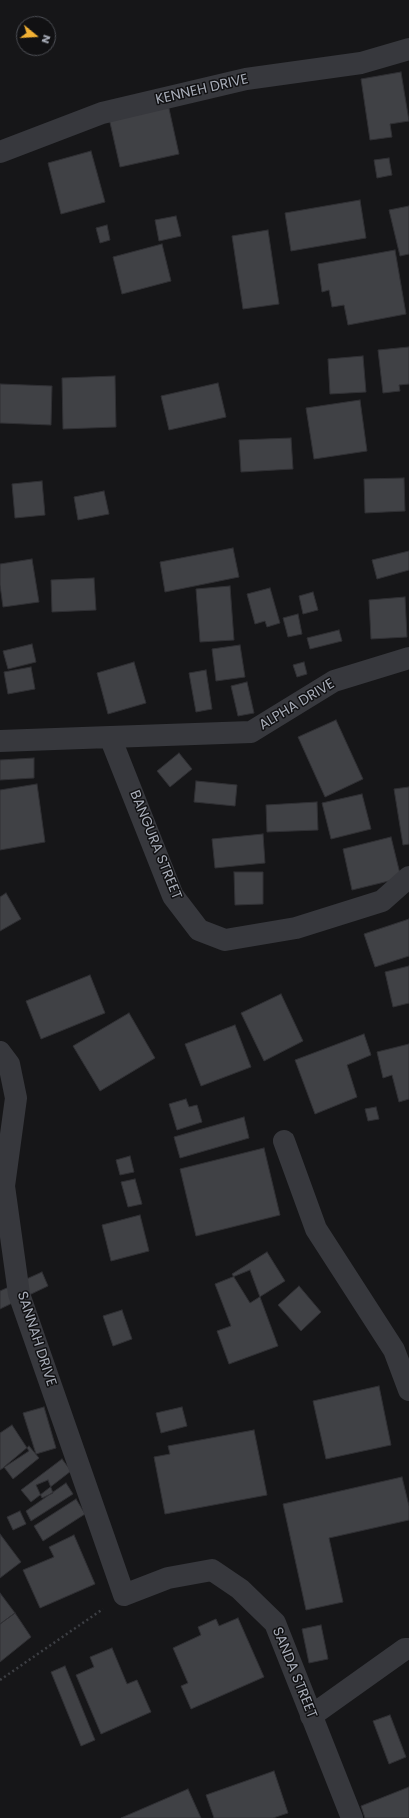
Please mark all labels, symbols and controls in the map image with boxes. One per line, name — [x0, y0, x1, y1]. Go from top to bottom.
north arrow — [16, 16, 56, 56]
text: N — [38, 33, 55, 46]
street label: KENNEH DRIVE — [154, 71, 250, 109]
street label: ALPHA DRIVE — [256, 676, 338, 734]
street label: BANGURA STREET — [125, 788, 185, 902]
street label: SANNAH DRIVE — [13, 1289, 59, 1389]
street label: SANDA STREET — [268, 1625, 320, 1721]

